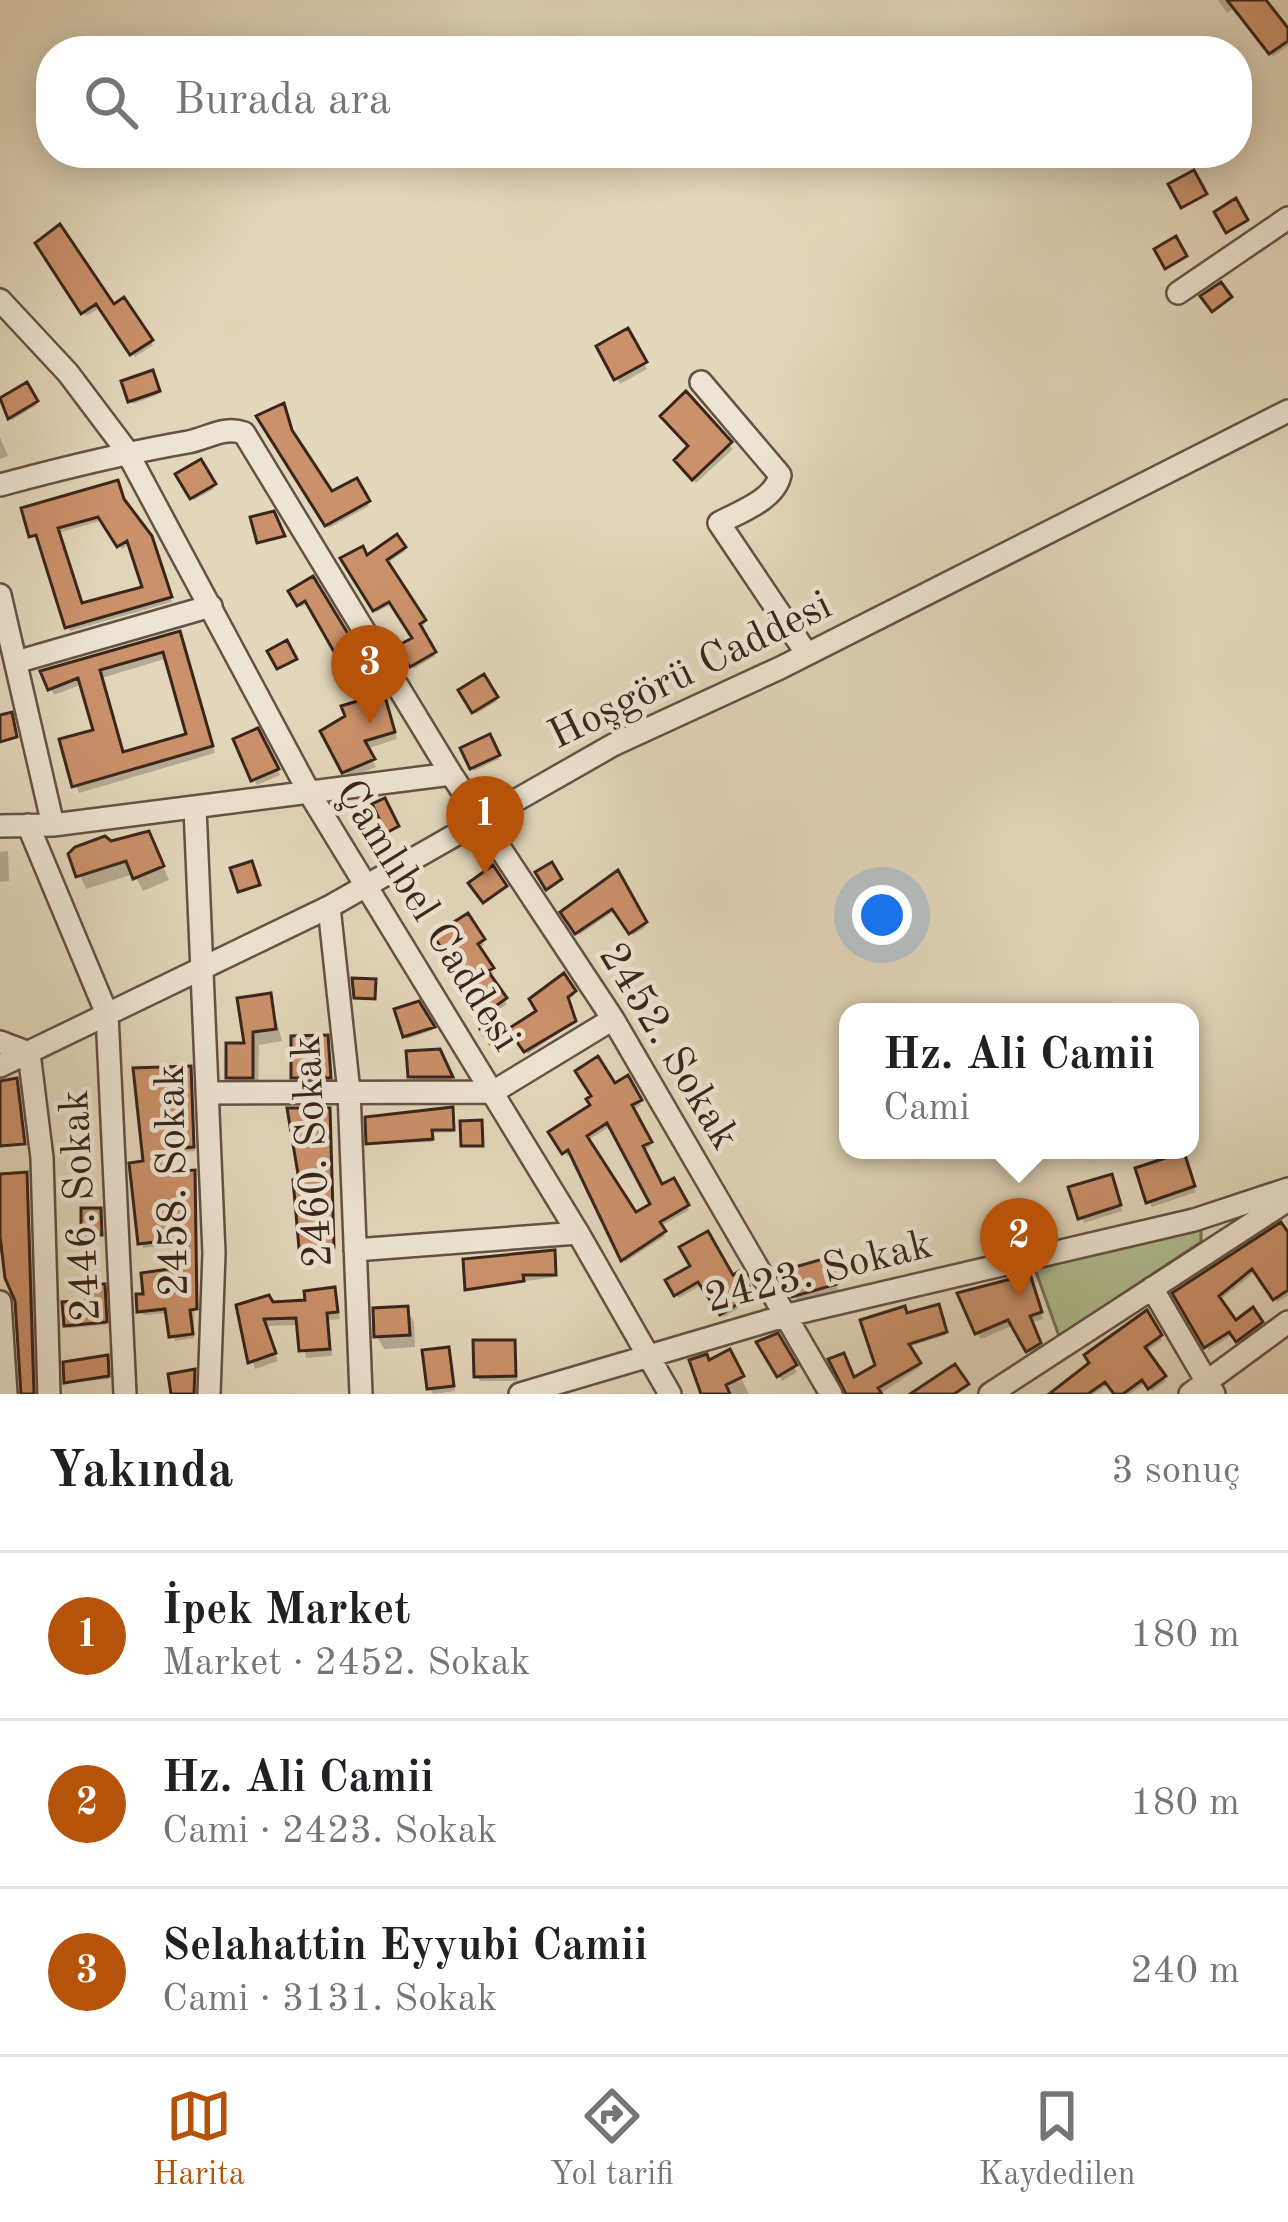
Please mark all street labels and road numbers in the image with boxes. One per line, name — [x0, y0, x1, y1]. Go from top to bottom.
street label: Hoşgörü Caddesi — [543, 585, 839, 758]
street label: Çamlıbel Caddesi — [327, 773, 527, 1059]
street label: 2452. Sokak — [590, 937, 745, 1157]
street label: 2460. Sokak — [287, 1035, 341, 1269]
street label: 2458. Sokak — [151, 1064, 197, 1297]
street label: 2446. Sokak — [55, 1089, 109, 1323]
street label: 2423. Sokak — [701, 1224, 937, 1321]

